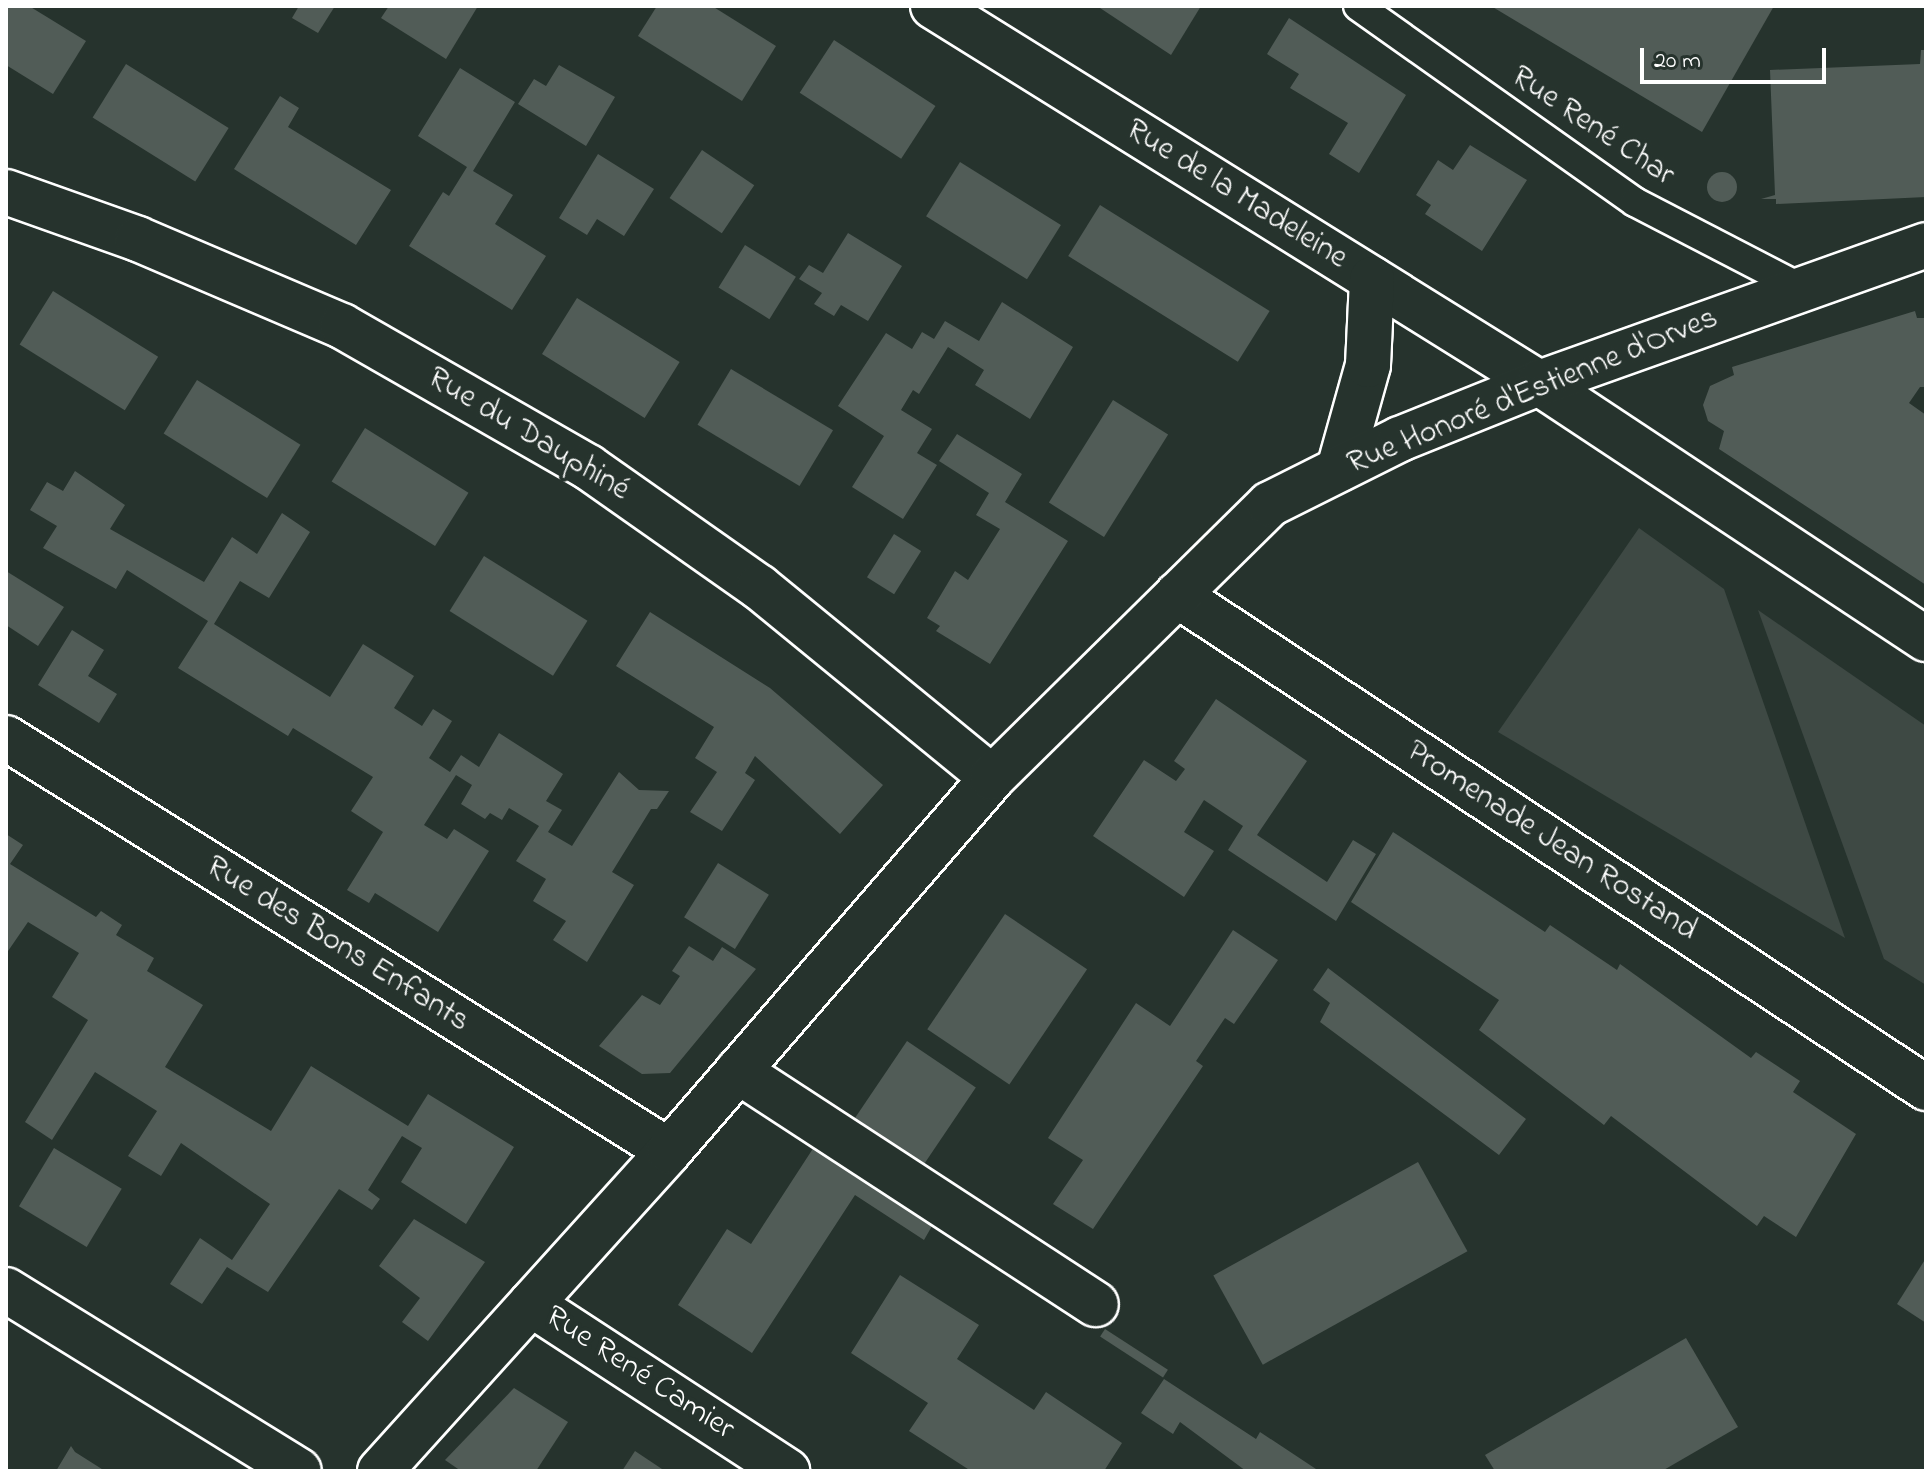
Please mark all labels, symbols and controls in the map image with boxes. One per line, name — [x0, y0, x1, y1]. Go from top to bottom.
scale bar — [1644, 32, 1830, 82]
text: 20 m — [1654, 44, 1701, 79]
street label: Rue René Char — [1503, 58, 1681, 196]
street label: Rue de la Madeleine — [1118, 111, 1354, 279]
street label: Rue Honoré d'Estienne d'Orves — [1342, 300, 1724, 484]
street label: Rue du Dauphiné — [420, 360, 636, 510]
street label: Promenade Jean Rostand — [1398, 734, 1704, 950]
street label: Rue des Bons Enfants — [198, 848, 476, 1042]
street label: Rue René Camier — [537, 1299, 741, 1449]

